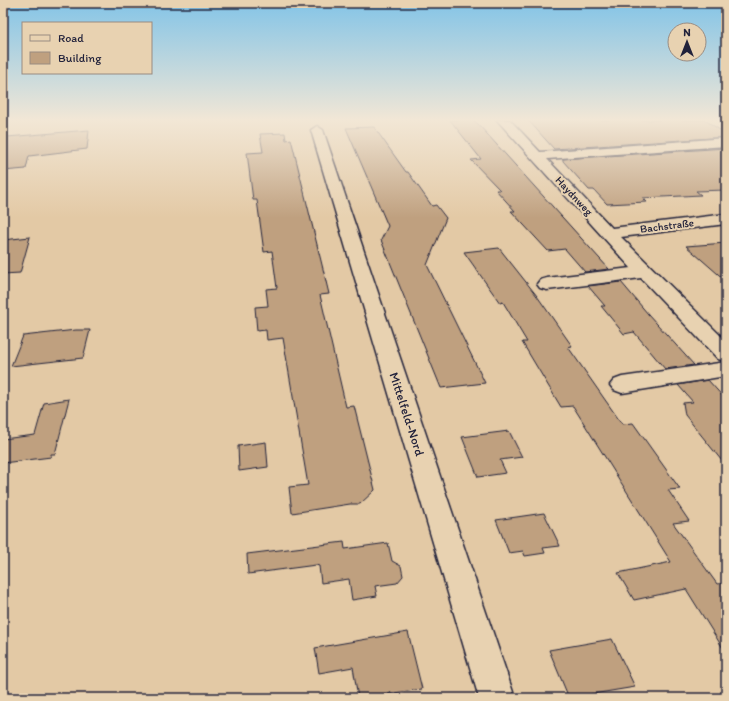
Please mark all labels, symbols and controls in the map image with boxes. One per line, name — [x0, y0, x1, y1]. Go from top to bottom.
legend — [22, 22, 152, 74]
north arrow — [667, 22, 707, 62]
text: N — [683, 26, 691, 39]
text: Road — [58, 31, 84, 45]
text: Building — [58, 51, 102, 65]
street label: Haydnweg — [553, 174, 596, 219]
street label: Bachstraße — [639, 216, 695, 236]
street label: Mittelfeld-Nord — [386, 370, 428, 458]

